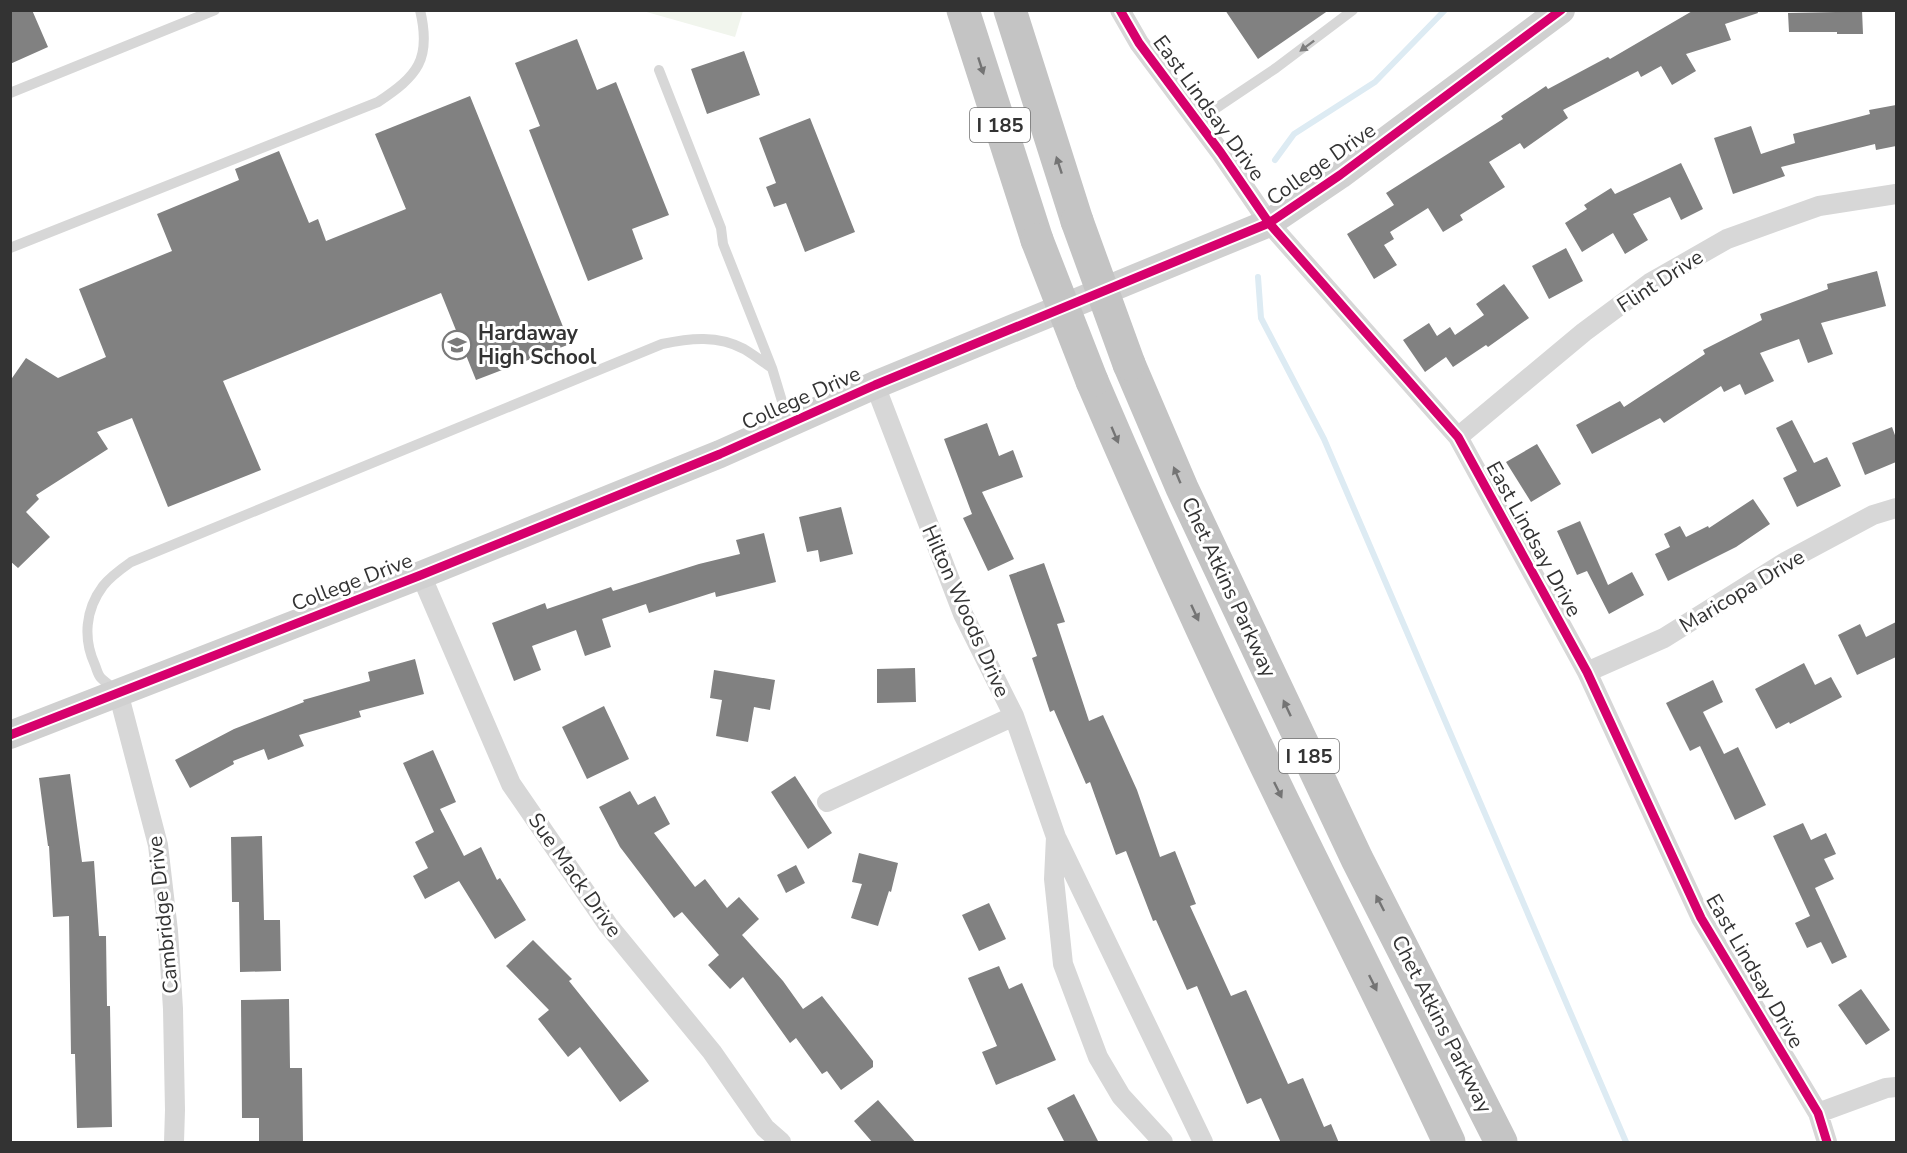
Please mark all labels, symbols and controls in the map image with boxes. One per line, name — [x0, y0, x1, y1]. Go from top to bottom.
street label: East Lindsay Drive — [1147, 30, 1271, 186]
one-way arrow — [1299, 39, 1314, 51]
one-way arrow — [977, 57, 986, 75]
road number: I 185 — [970, 108, 1030, 142]
street label: College Drive — [1261, 116, 1381, 212]
one-way arrow — [1054, 156, 1064, 174]
street label: Flint Drive — [1612, 243, 1708, 319]
place label: Hardaway High School — [478, 319, 597, 371]
school or university icon: Hardaway High School — [441, 329, 473, 361]
street label: College Drive — [737, 359, 865, 437]
one-way arrow — [1110, 427, 1120, 445]
street label: East Lindsay Drive — [1480, 456, 1588, 622]
one-way arrow — [1171, 466, 1181, 484]
street label: Chet Atkins Parkway — [1175, 492, 1283, 682]
street label: Hilton Woods Drive — [915, 520, 1017, 702]
street label: Maricopa Drive — [1674, 543, 1810, 639]
street label: College Drive — [288, 546, 416, 618]
one-way arrow — [1191, 605, 1200, 622]
one-way arrow — [1282, 700, 1291, 717]
road number: I 185 — [1279, 739, 1339, 773]
one-way arrow — [1273, 781, 1282, 798]
street label: Sue Mack Drive — [522, 807, 628, 943]
street label: Cambridge Drive — [141, 835, 185, 995]
street label: East Lindsay Drive — [1699, 889, 1811, 1053]
one-way arrow — [1375, 894, 1385, 911]
street label: Chet Atkins Parkway — [1385, 930, 1499, 1118]
one-way arrow — [1369, 975, 1378, 992]

